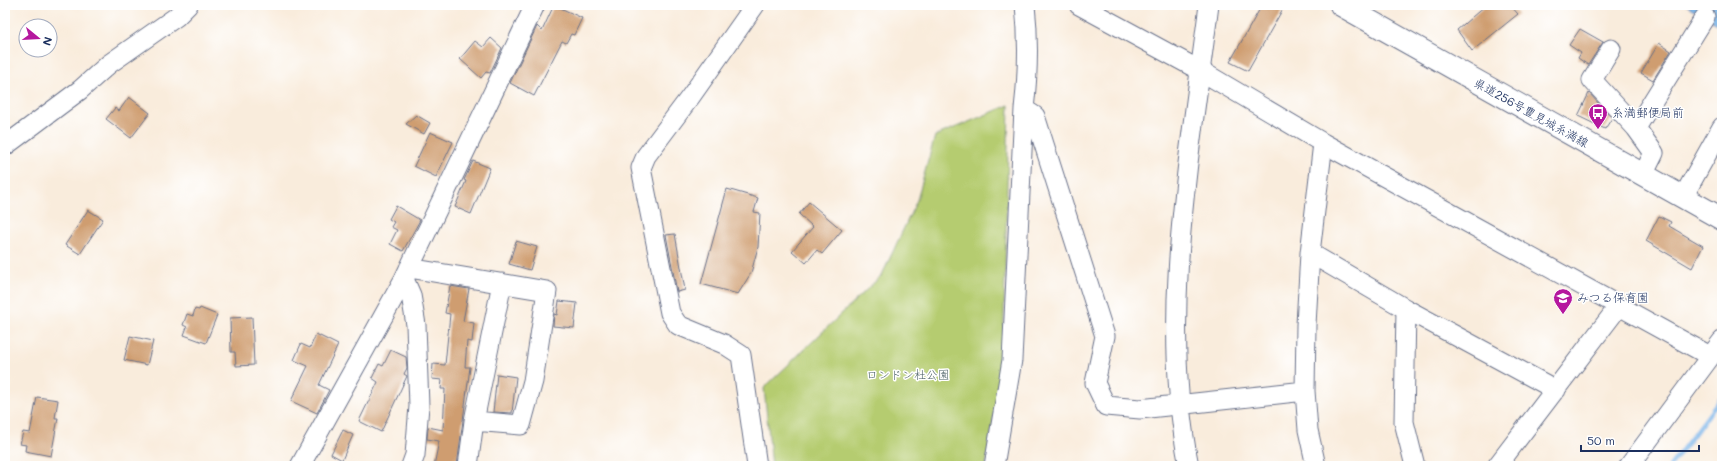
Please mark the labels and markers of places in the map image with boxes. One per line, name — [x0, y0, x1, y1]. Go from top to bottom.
bus stop icon: 糸満郵便局前 — [1587, 102, 1609, 130]
place label: 糸満郵便局前 — [1612, 104, 1684, 120]
school or university icon: みつる保育園 — [1552, 287, 1574, 315]
place label: みつる保育園 — [1577, 289, 1649, 305]

